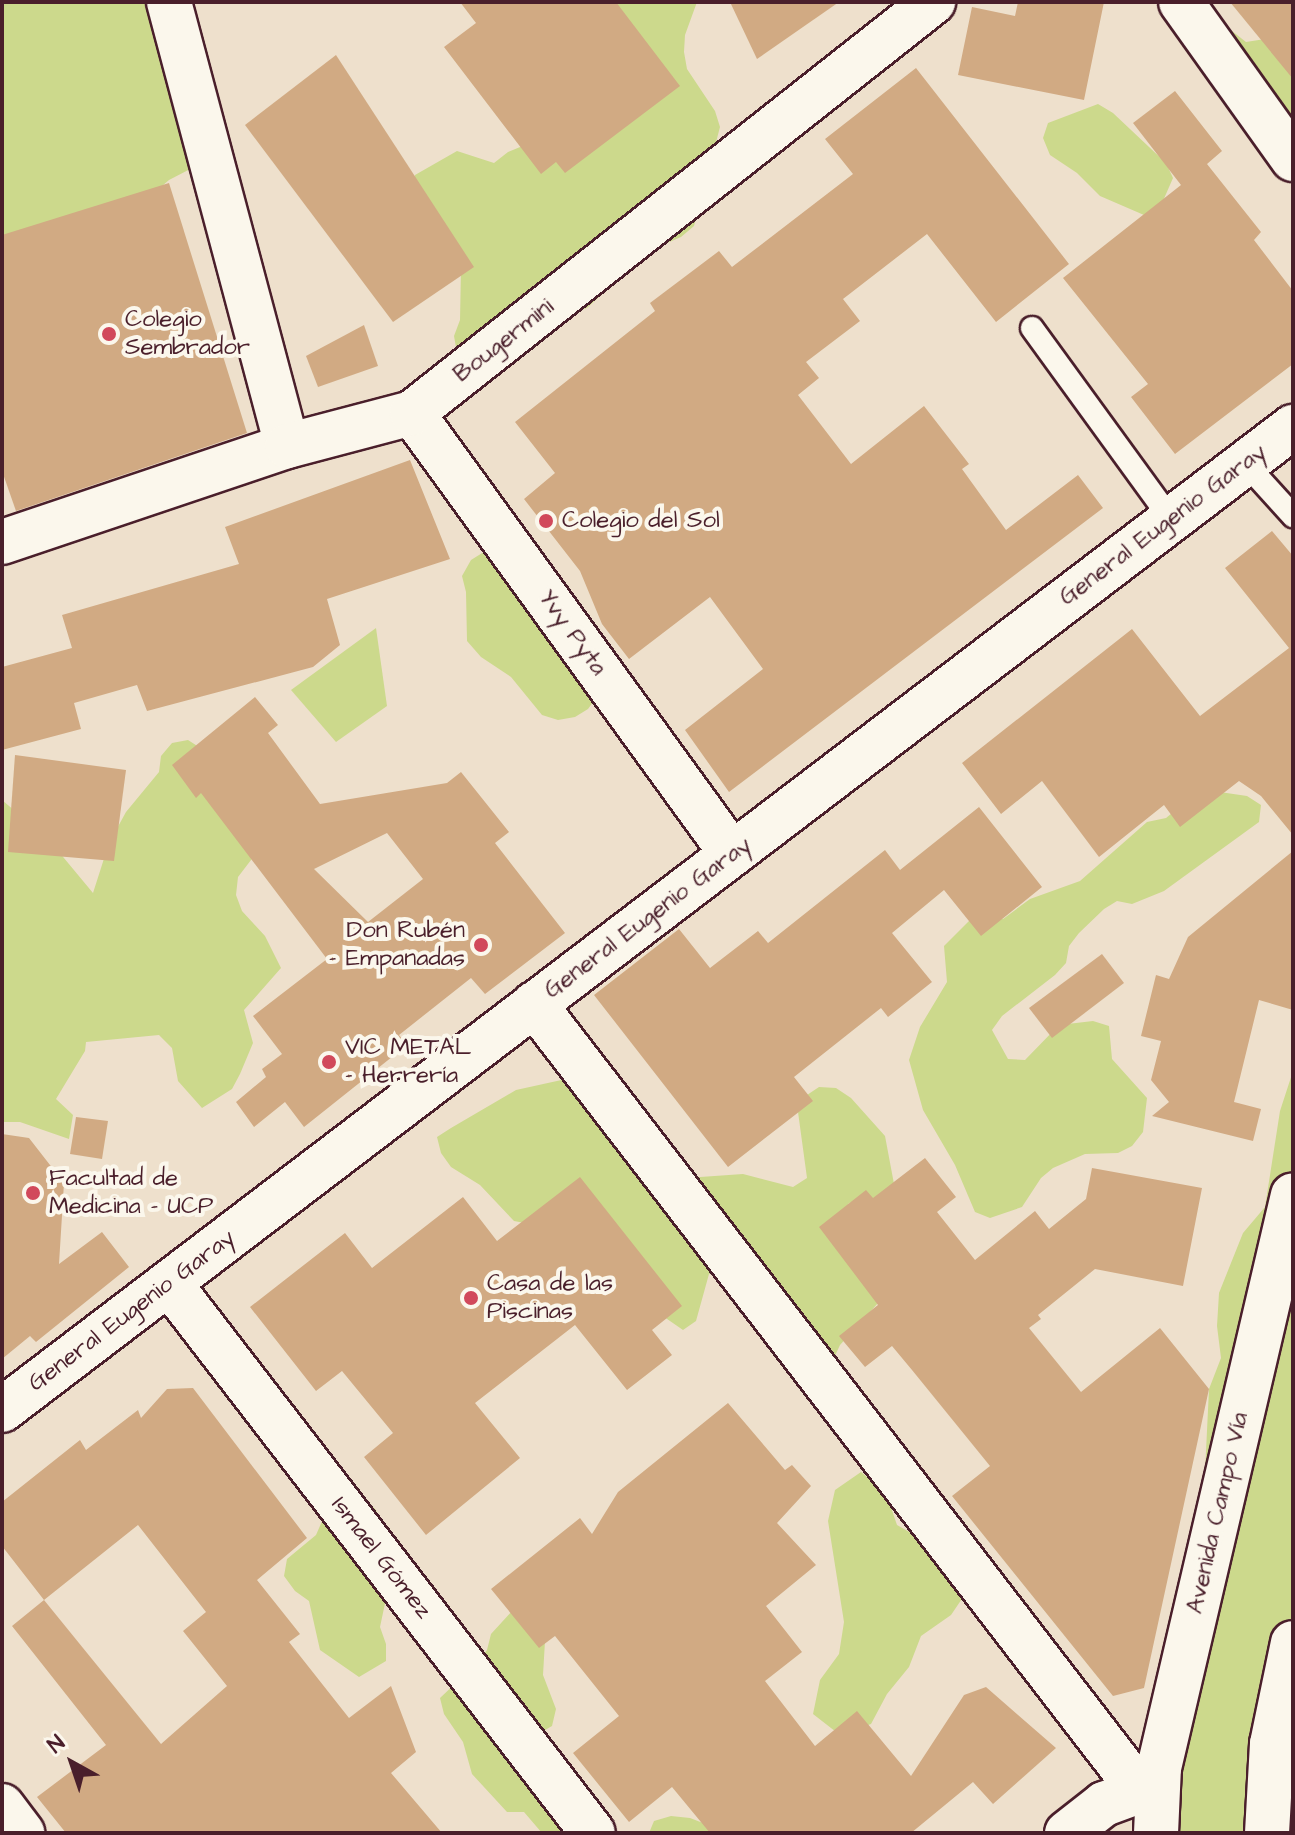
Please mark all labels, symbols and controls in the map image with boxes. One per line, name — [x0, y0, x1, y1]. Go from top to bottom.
street label: Bougermini — [448, 293, 560, 389]
place label: Colegio Sembrador — [125, 306, 250, 362]
marker: Colegio Sembrador — [100, 325, 118, 343]
street label: General Eugenio Garay — [1054, 438, 1272, 612]
place label: Colegio del Sol — [562, 507, 720, 535]
marker: Colegio del Sol — [537, 512, 555, 530]
street label: Yvy Pyta — [531, 585, 613, 681]
street label: General Eugenio Garay — [539, 831, 757, 1005]
place label: Don Rubén - Empanadas — [329, 917, 465, 973]
marker: Don Rubén - Empanadas — [472, 936, 490, 954]
place label: VIC METAL - Herrería — [345, 1034, 471, 1090]
marker: VIC METAL - Herrería — [320, 1053, 338, 1071]
place label: Facultad de Medicina - UCP — [49, 1165, 213, 1221]
marker: Facultad de Medicina - UCP — [24, 1184, 42, 1202]
street label: General Eugenio Garay — [23, 1224, 241, 1398]
place label: Casa de las Piscinas — [487, 1270, 613, 1326]
marker: Casa de las Piscinas — [462, 1289, 480, 1307]
street label: Avenida Campo Vía — [1181, 1409, 1255, 1617]
street label: Ismael Gómez — [325, 1491, 437, 1625]
north arrow — [32, 1723, 112, 1803]
text: N — [41, 1728, 71, 1761]

